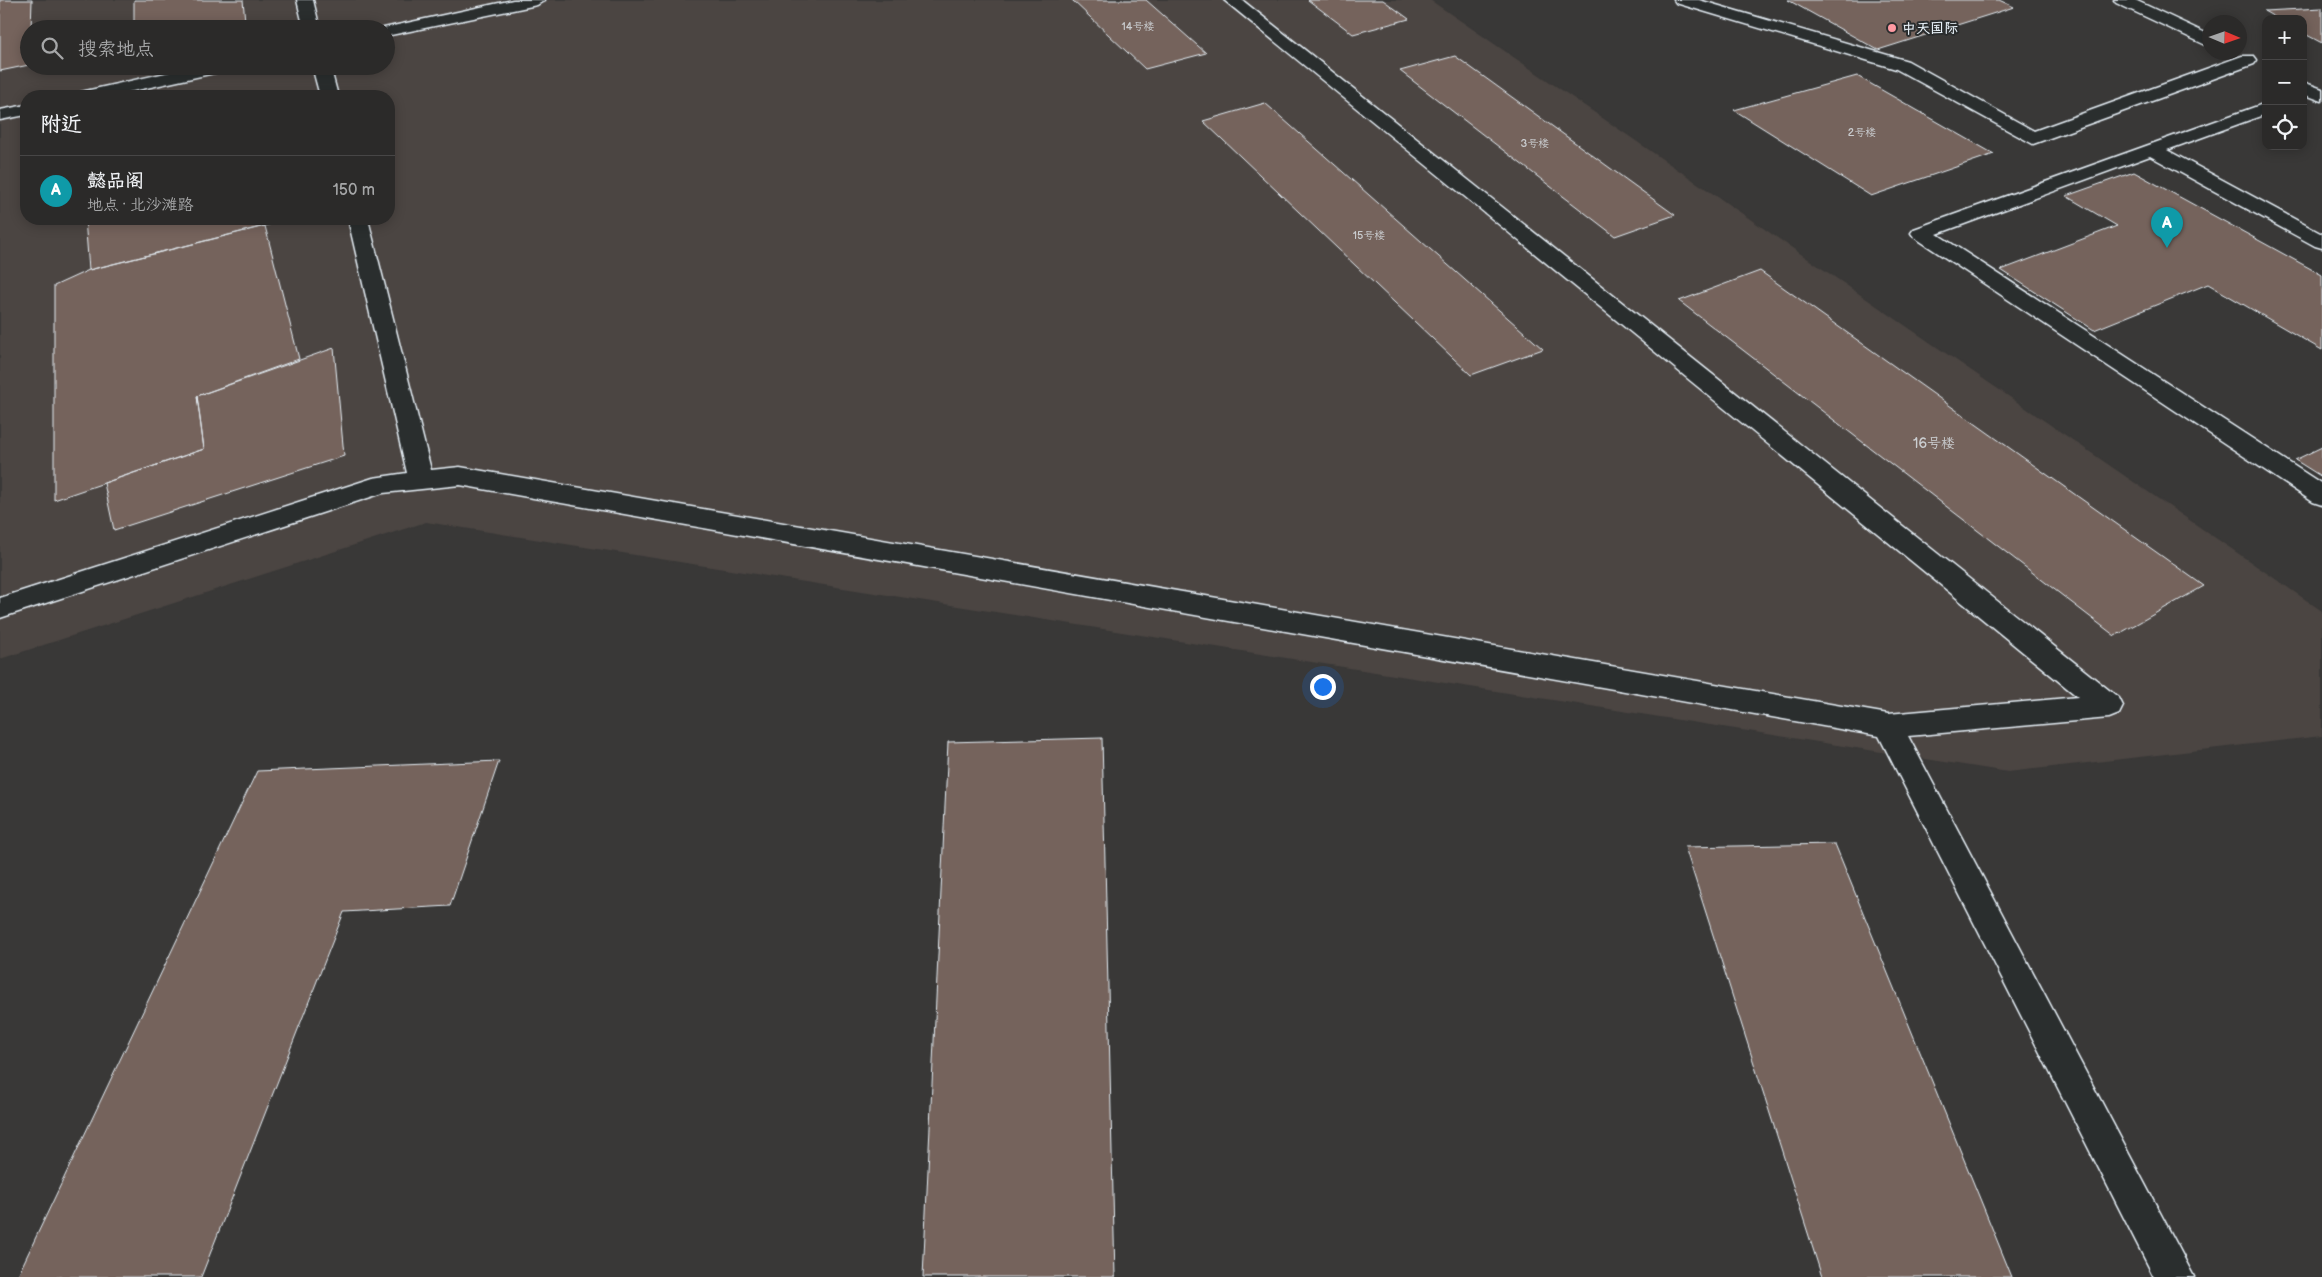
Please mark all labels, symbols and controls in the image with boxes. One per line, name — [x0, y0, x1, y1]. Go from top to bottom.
north arrow — [2202, 15, 2247, 60]
map controls — [2262, 15, 2307, 150]
button: + — [2262, 15, 2307, 60]
search box — [20, 20, 395, 75]
house number: 14号楼 — [1122, 20, 1154, 33]
place label: 中天国际 — [1902, 20, 1958, 37]
marker: 中天国际 — [1886, 22, 1898, 34]
icon: search — [38, 34, 66, 62]
text: 搜索地点 — [78, 38, 154, 61]
button: − — [2262, 60, 2307, 105]
button: locate — [2262, 105, 2307, 150]
text: 附近 — [40, 112, 82, 137]
house number: 2号楼 — [1848, 126, 1876, 139]
house number: 3号楼 — [1521, 137, 1549, 150]
text: 懿品阁 — [87, 170, 144, 193]
text: A — [51, 181, 61, 200]
text: 150 m — [333, 181, 375, 200]
text: 地点 · 北沙滩路 — [87, 196, 193, 215]
pin: A — [2151, 207, 2183, 248]
house number: 15号楼 — [1353, 229, 1385, 242]
house number: 16号楼 — [1913, 435, 1955, 452]
your location — [1310, 674, 1336, 700]

